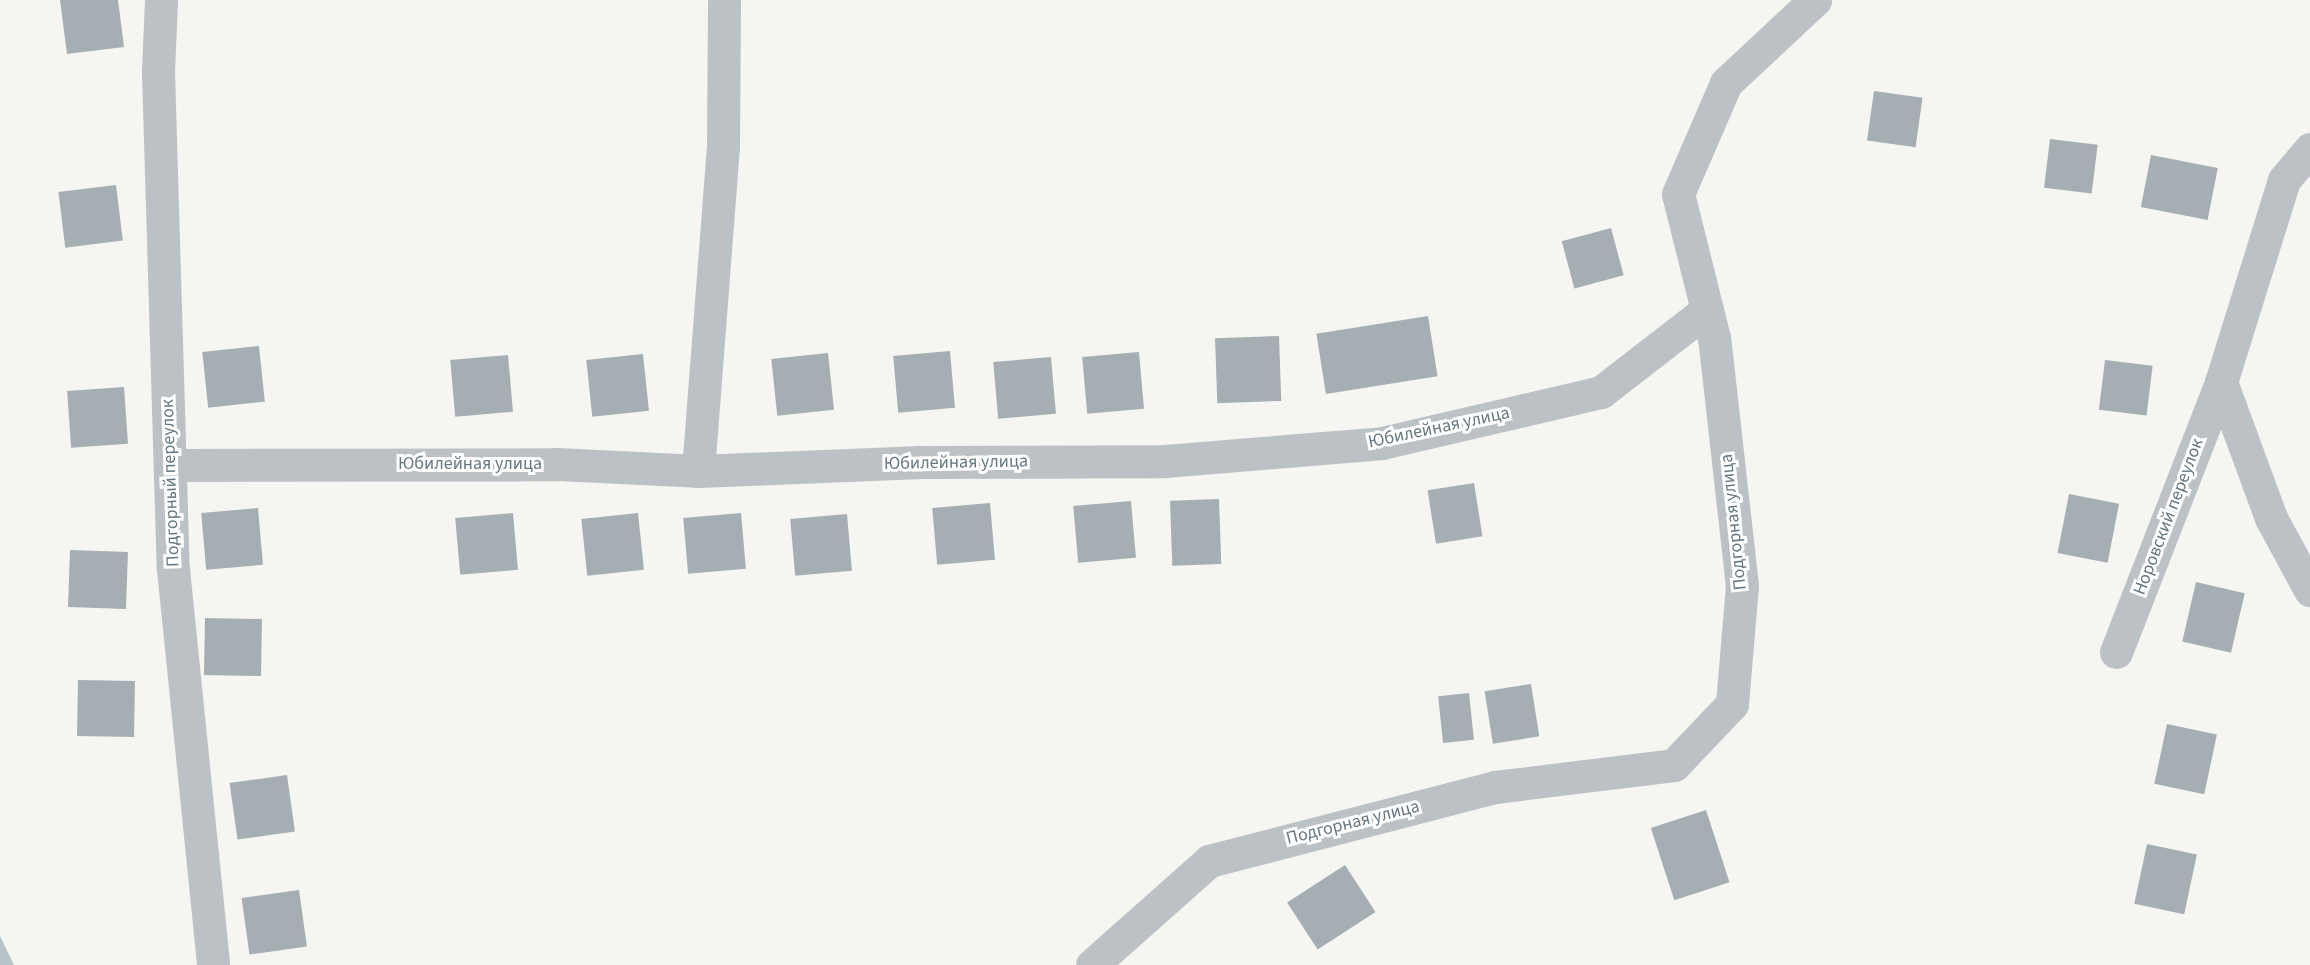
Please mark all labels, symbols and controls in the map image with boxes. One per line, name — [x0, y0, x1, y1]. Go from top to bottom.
street label: Подгорный переулок — [157, 399, 185, 567]
street label: Юбилейная улица — [1366, 402, 1512, 454]
street label: Норовский переулок — [2129, 436, 2209, 598]
street label: Юбилейная улица — [884, 451, 1028, 475]
street label: Юбилейная улица — [398, 453, 542, 475]
street label: Подгорная улица — [1716, 453, 1752, 591]
street label: Подгорная улица — [1284, 796, 1422, 850]

